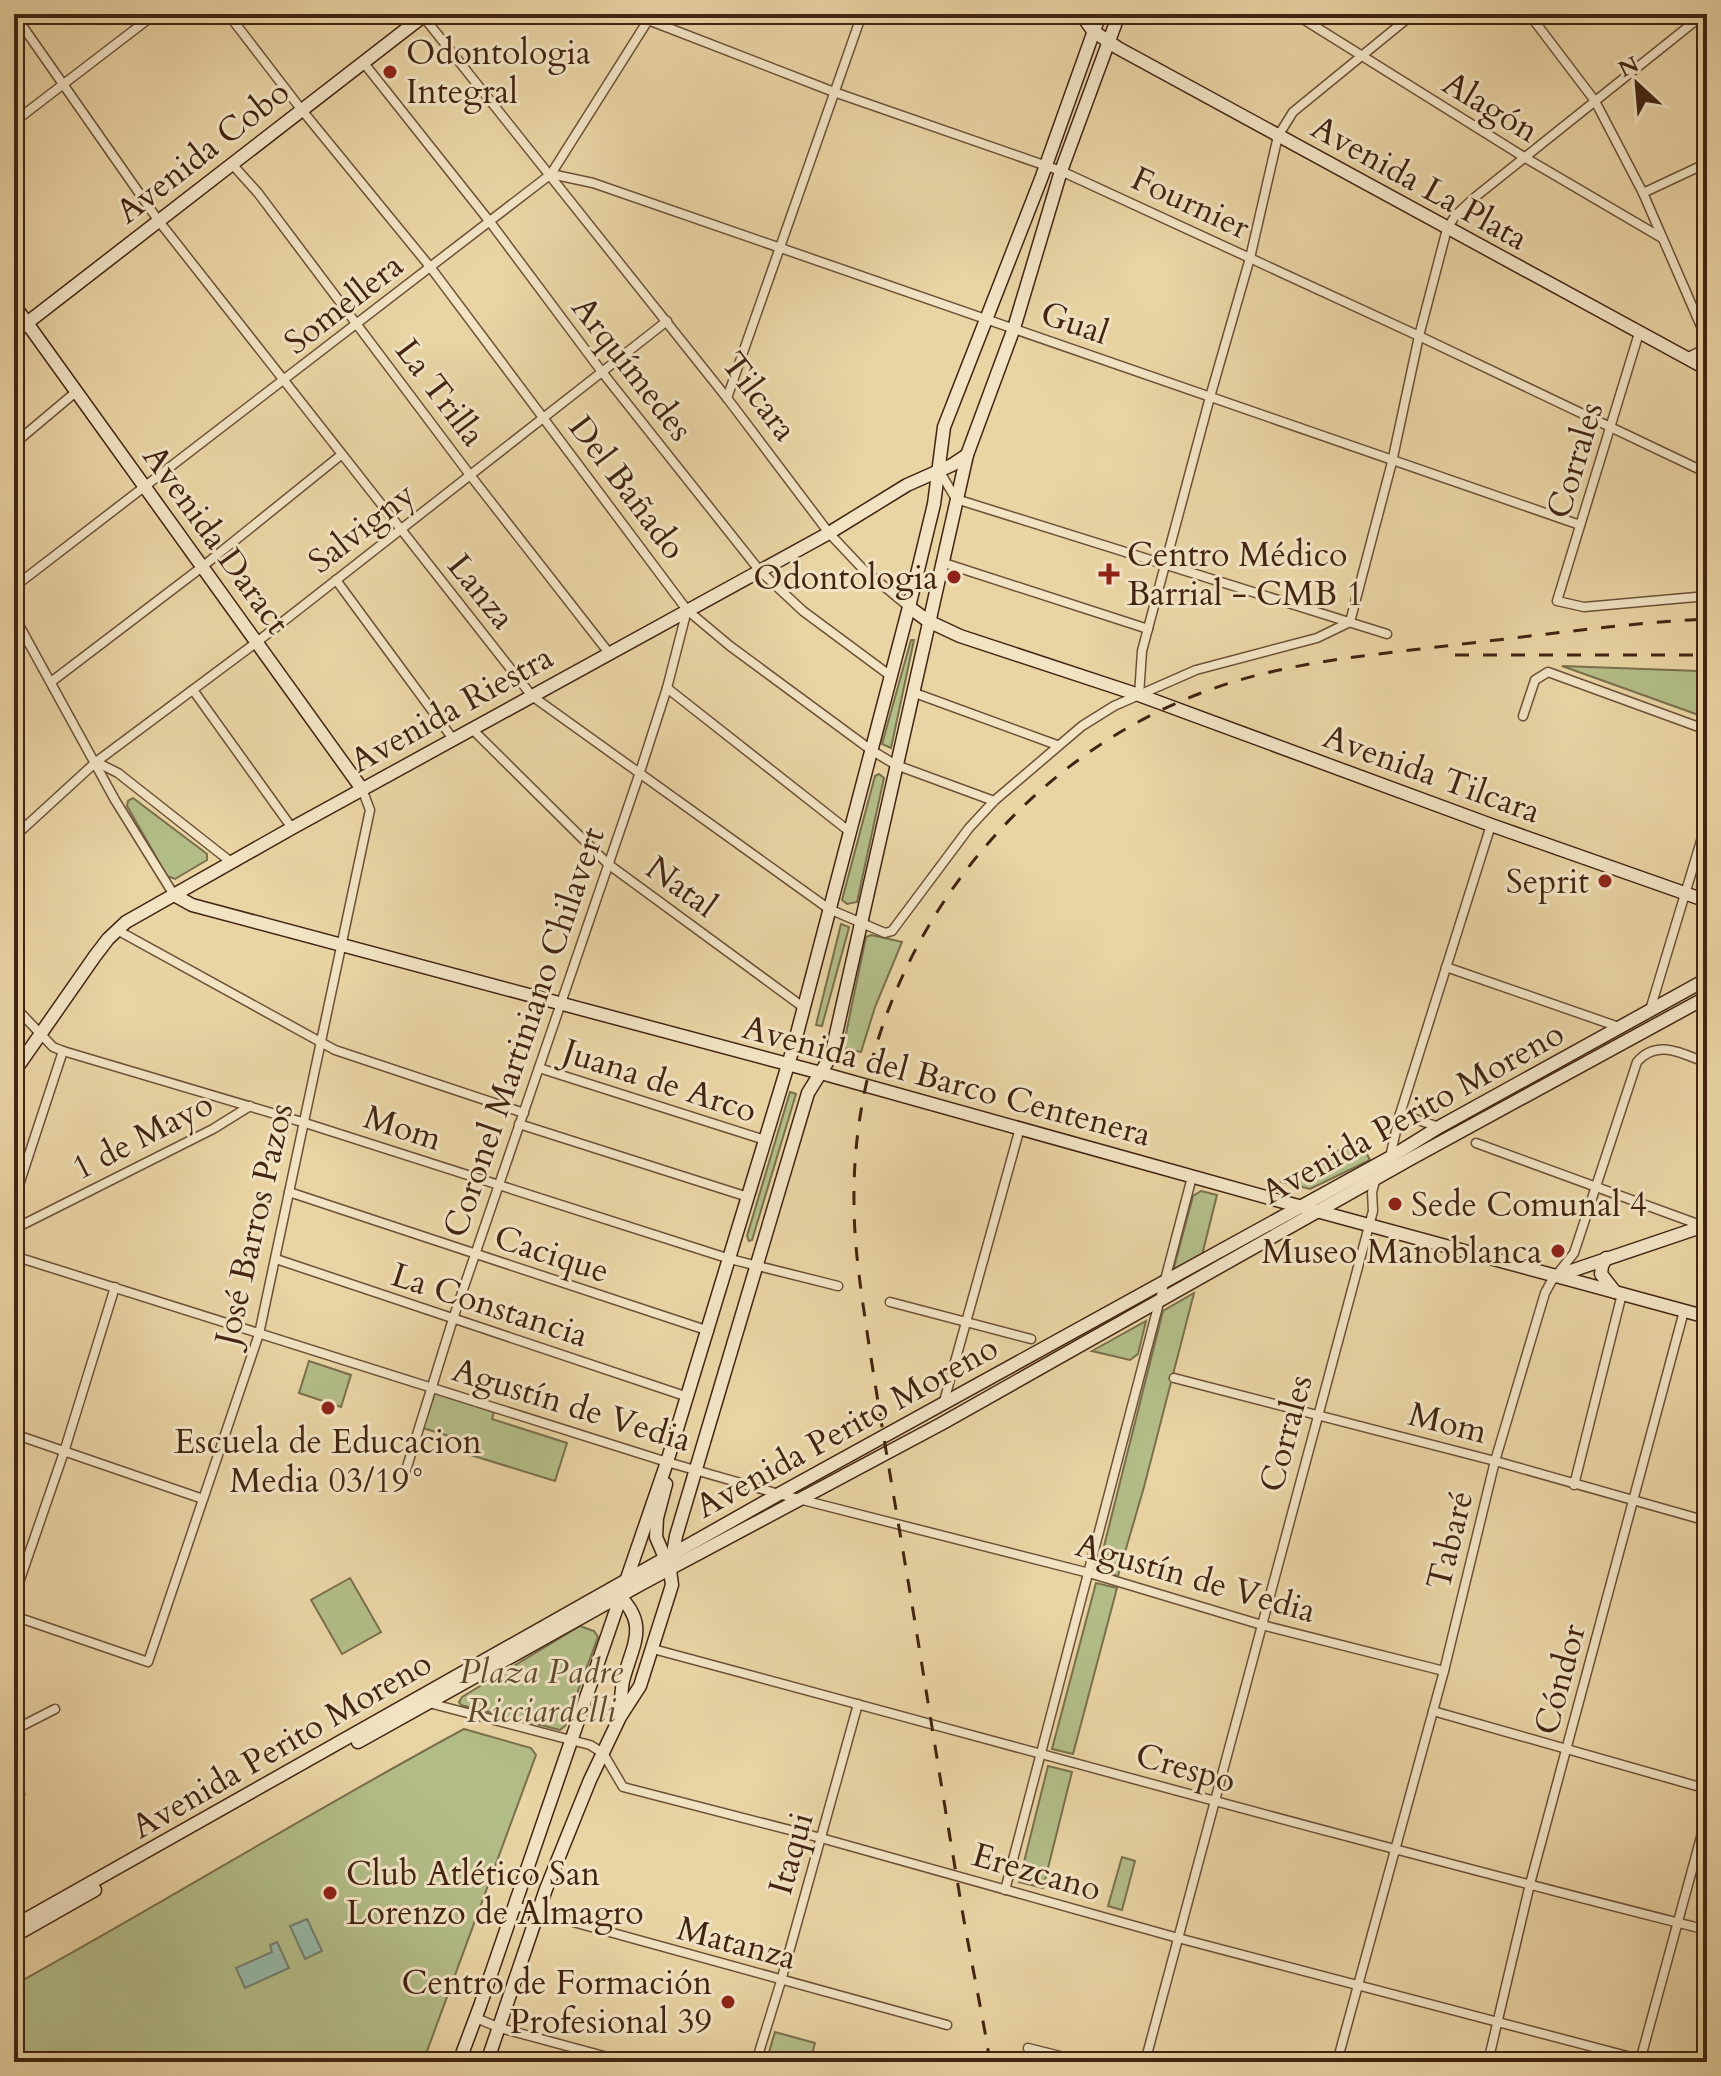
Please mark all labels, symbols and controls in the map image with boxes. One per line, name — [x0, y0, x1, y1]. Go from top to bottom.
place label: Odontologia Integral — [406, 30, 591, 115]
north arrow — [1597, 44, 1677, 124]
text: N — [1614, 49, 1644, 85]
street label: Alagón — [1434, 60, 1547, 153]
marker: Odontologia Integral — [381, 63, 399, 81]
street label: Avenida Cobo — [106, 69, 299, 234]
street label: Avenida La Plata — [1303, 104, 1536, 262]
street label: Fournier — [1124, 156, 1258, 251]
street label: Somellera — [275, 243, 413, 365]
street label: Arquímedes — [561, 287, 703, 451]
street label: Gual — [1035, 290, 1115, 356]
street label: La Trilla — [385, 330, 496, 456]
street label: Tilcara — [711, 343, 808, 451]
street label: Corrales — [1536, 397, 1614, 524]
street label: Del Bañado — [558, 406, 696, 569]
street label: Avenida Daract — [132, 436, 301, 644]
street label: Salvigny — [299, 472, 424, 584]
place label: Centro Médico Barrial - CMB 1 — [1127, 532, 1364, 617]
street label: Lanza — [437, 544, 526, 639]
place label: Odontologia — [753, 555, 938, 601]
marker: Centro Médico Barrial - CMB 1 — [1098, 563, 1120, 585]
marker: Odontologia — [945, 568, 963, 586]
street label: Avenida Riestra — [342, 634, 561, 784]
street label: Avenida Tilcara — [1317, 713, 1547, 835]
street label: Coronel Martiniano Chilavert — [432, 821, 616, 1244]
street label: Natal — [636, 845, 727, 928]
place label: Seprit — [1506, 859, 1589, 905]
marker: Seprit — [1596, 872, 1614, 890]
street label: Avenida del Barco Centenera — [737, 1004, 1156, 1158]
street label: Avenida Perito Moreno — [1253, 1010, 1572, 1215]
street label: Juana de Arco — [552, 1026, 762, 1134]
street label: 1 de Mayo — [64, 1081, 221, 1191]
street label: Mom — [358, 1094, 448, 1162]
street label: José Barros Pazos — [203, 1099, 304, 1355]
place label: Sede Comunal 4 — [1411, 1182, 1647, 1228]
marker: Sede Comunal 4 — [1386, 1195, 1404, 1213]
street label: Cacique — [488, 1214, 615, 1294]
place label: Museo Manoblanca — [1261, 1229, 1542, 1275]
marker: Museo Manoblanca — [1549, 1242, 1567, 1260]
street label: La Constancia — [386, 1252, 594, 1358]
street label: Avenida Perito Moreno — [687, 1324, 1006, 1529]
street label: Agustín de Vedia — [447, 1347, 697, 1463]
street label: Corrales — [1248, 1370, 1324, 1497]
street label: Mom — [1404, 1391, 1492, 1455]
marker: Escuela de Educacion Media 03/19° — [319, 1399, 337, 1417]
place label: Escuela de Educacion Media 03/19° — [174, 1419, 482, 1504]
street label: Tabaré — [1416, 1486, 1484, 1595]
street label: Agustín de Vedia — [1070, 1522, 1321, 1634]
street label: Cóndor — [1523, 1618, 1597, 1740]
street label: Avenida Perito Moreno — [123, 1640, 440, 1850]
park label: Plaza Padre Ricciardelli — [459, 1649, 624, 1734]
street label: Crespo — [1131, 1732, 1241, 1804]
street label: Itaqui — [757, 1807, 825, 1900]
street label: Erezcano — [967, 1832, 1106, 1912]
place label: Club Atlético San Lorenzo de Almagro — [346, 1851, 644, 1936]
marker: Club Atlético San Lorenzo de Almagro — [321, 1884, 339, 1902]
street label: Matanza — [672, 1905, 802, 1981]
place label: Centro de Formación Profesional 39 — [402, 1960, 712, 2045]
marker: Centro de Formación Profesional 39 — [719, 1993, 737, 2011]

